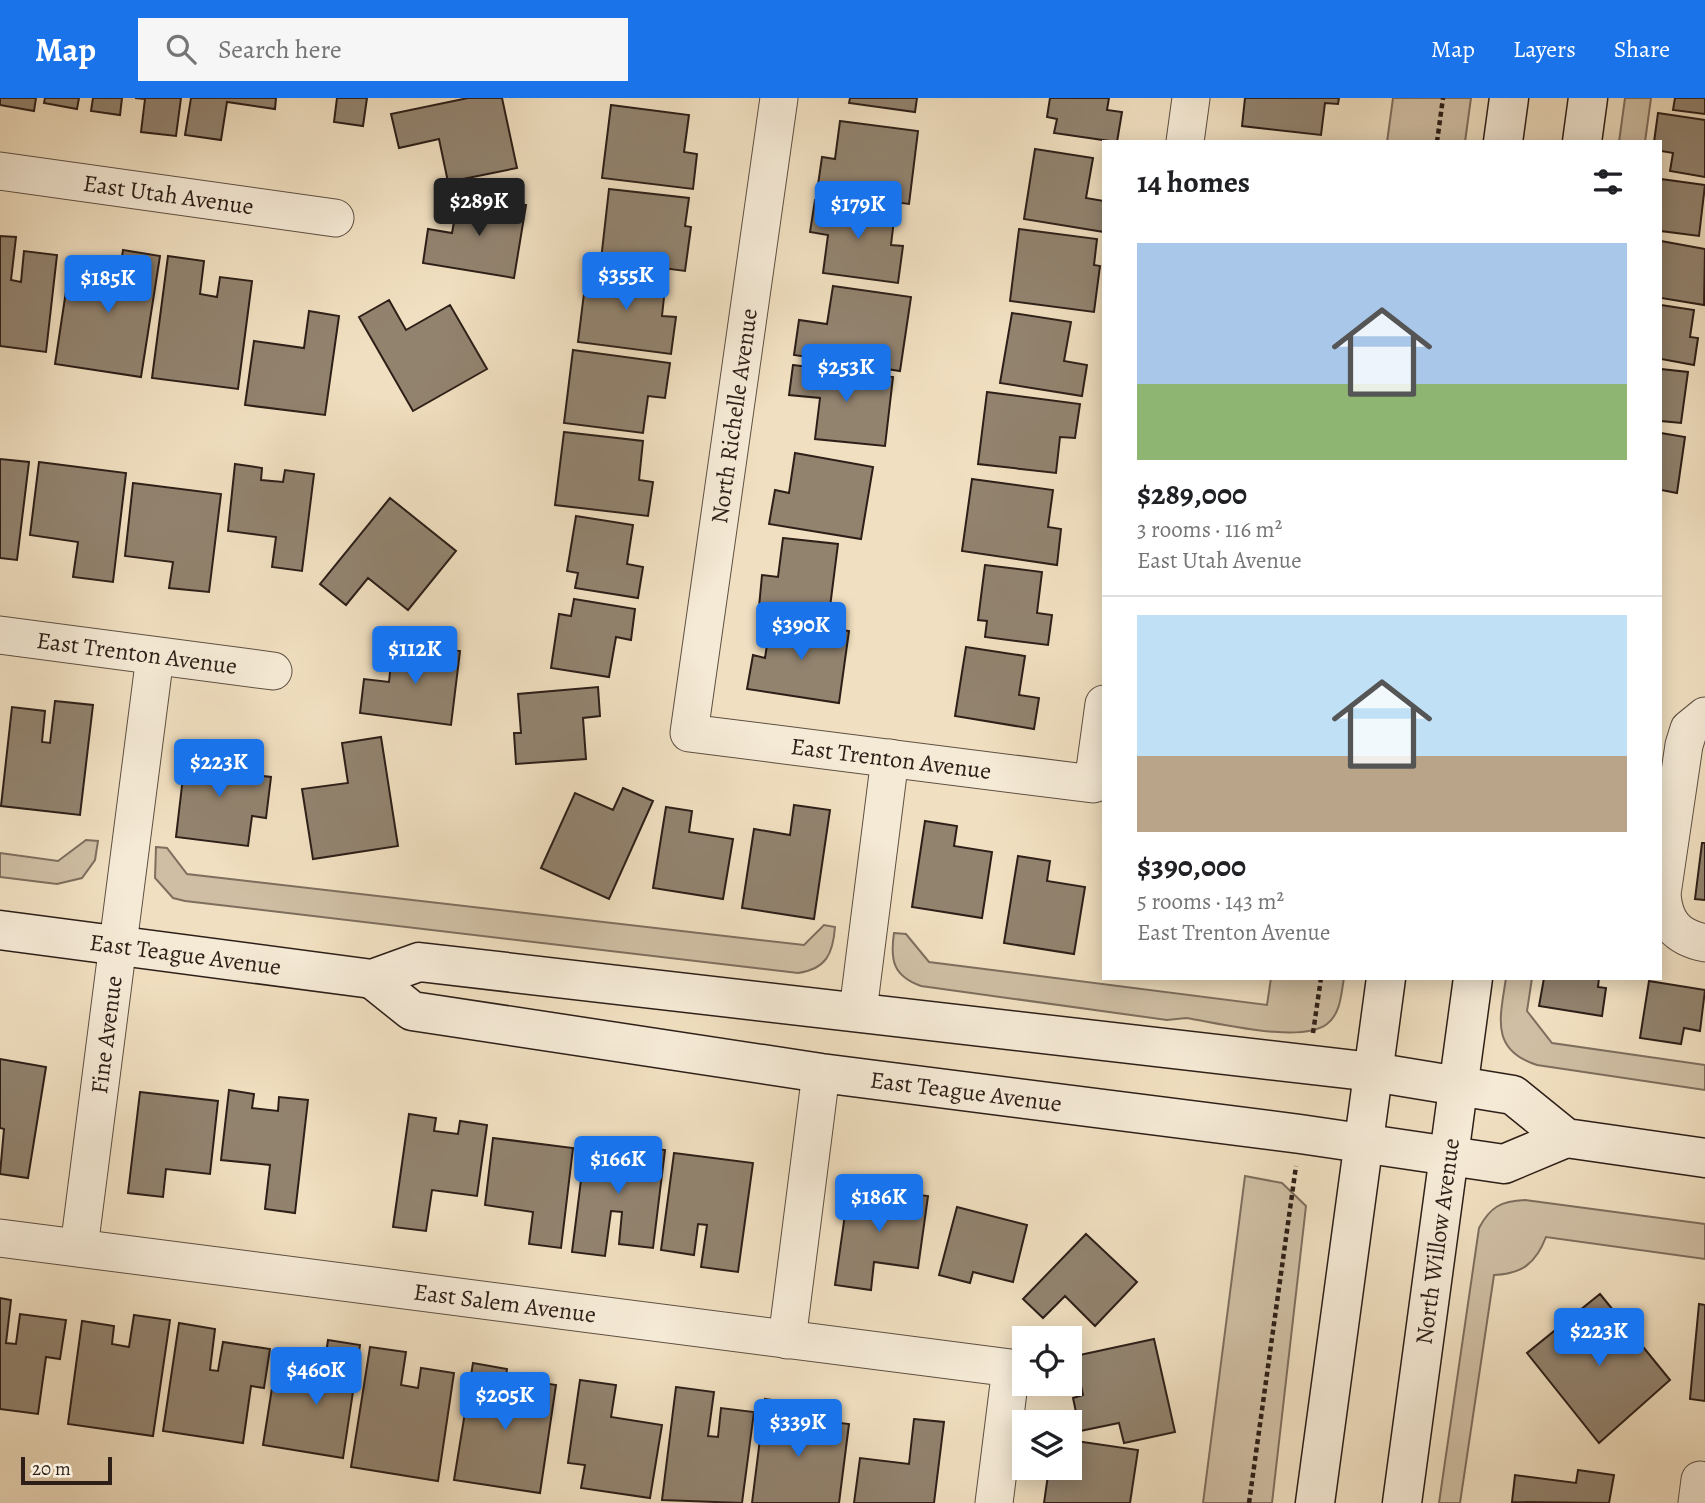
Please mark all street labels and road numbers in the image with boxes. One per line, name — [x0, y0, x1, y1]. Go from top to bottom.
street label: East Utah Avenue — [81, 167, 256, 222]
street label: North Richelle Avenue — [703, 306, 765, 526]
street label: East Trenton Avenue — [35, 624, 239, 682]
street label: East Trenton Avenue — [789, 730, 993, 787]
street label: East Teague Avenue — [88, 926, 283, 983]
street label: Fine Avenue — [83, 974, 130, 1096]
street label: East Teague Avenue — [868, 1063, 1064, 1120]
street label: North Willow Avenue — [1408, 1136, 1467, 1347]
street label: East Salem Avenue — [412, 1275, 598, 1330]

